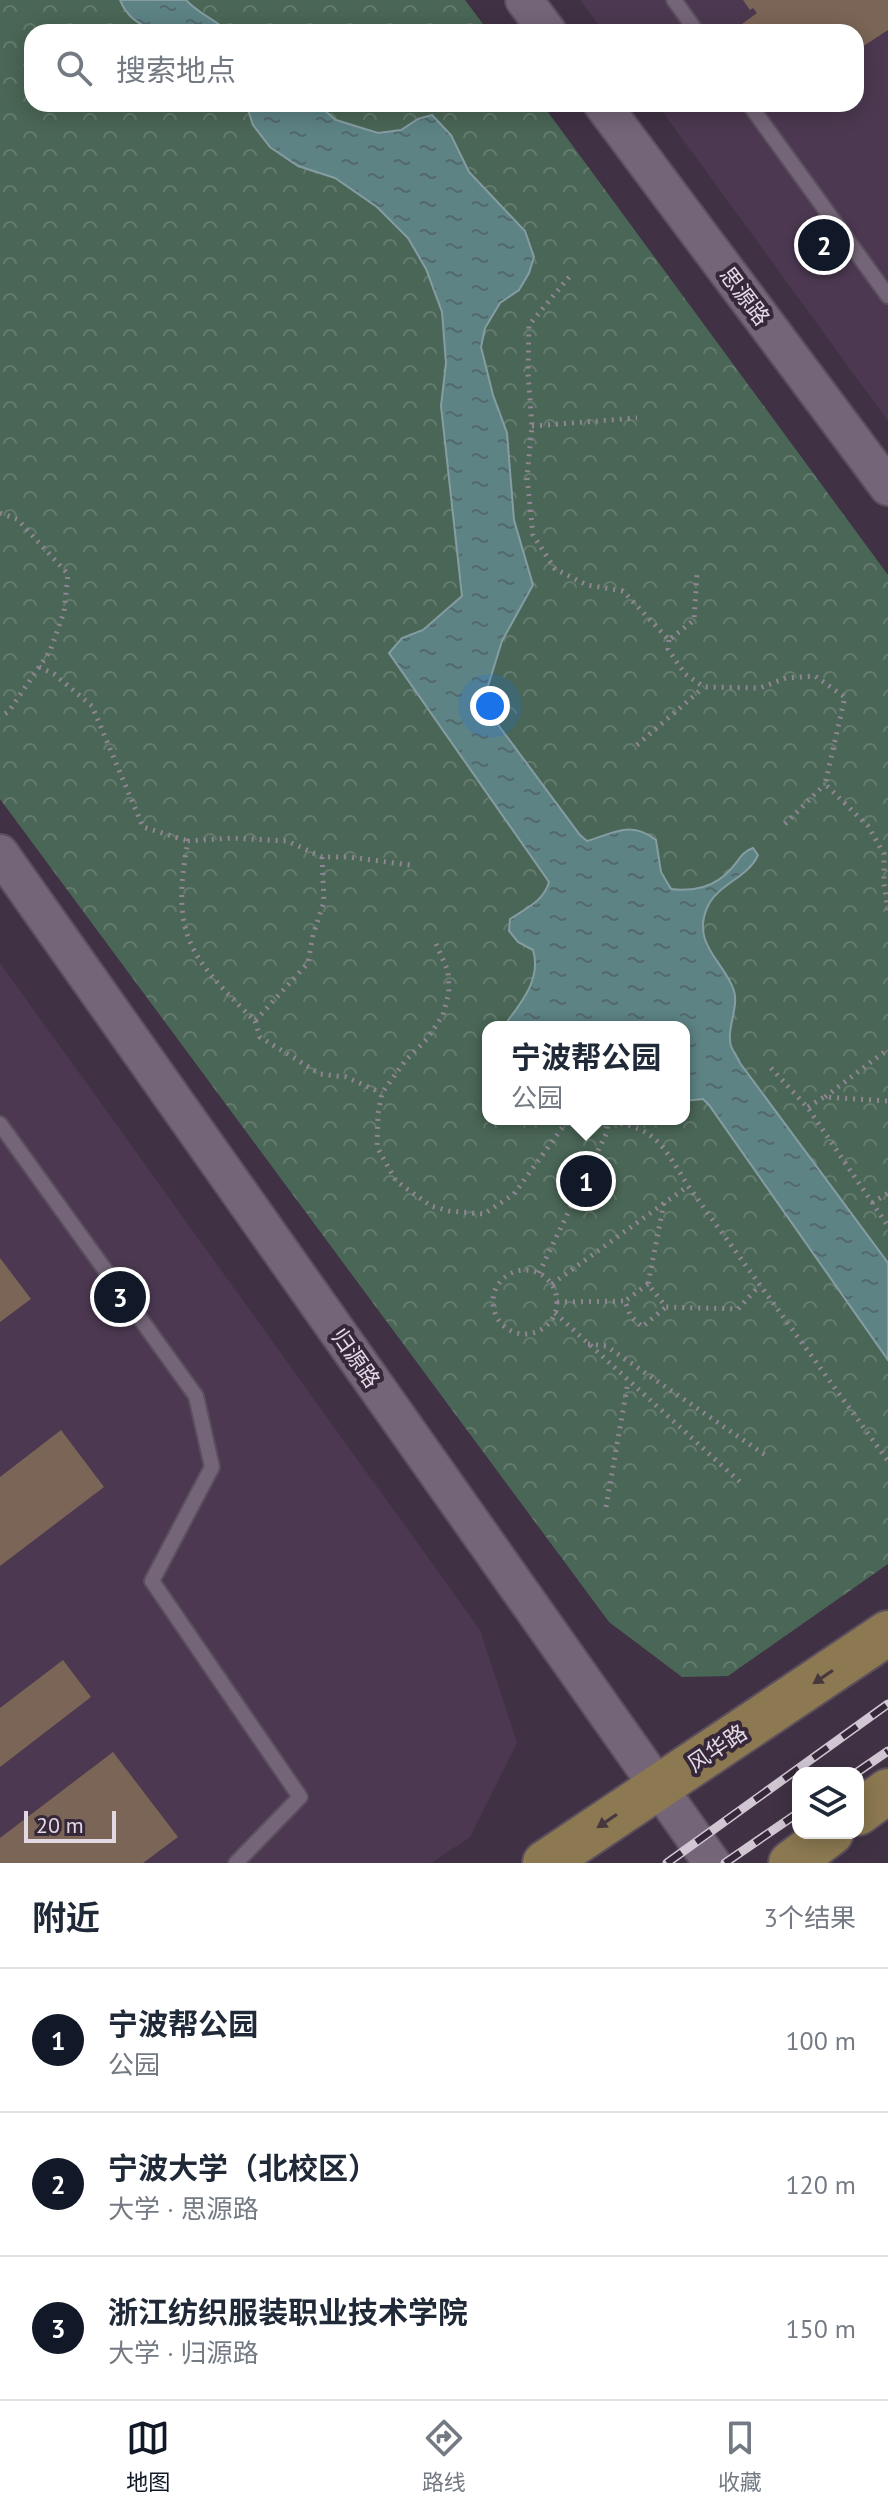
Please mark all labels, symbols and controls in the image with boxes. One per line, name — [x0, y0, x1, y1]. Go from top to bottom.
search box — [24, 24, 864, 112]
icon: search — [52, 46, 96, 90]
text: 搜索地点 — [116, 50, 236, 89]
pin: 2 — [798, 215, 850, 275]
street label: 思源路 — [714, 261, 776, 331]
your location — [470, 686, 510, 726]
popup — [482, 1021, 690, 1125]
text: 宁波帮公园 — [511, 1037, 661, 1076]
text: 公园 — [511, 1081, 563, 1114]
pin: 1 — [560, 1151, 612, 1211]
pin: 3 — [94, 1267, 146, 1327]
street label: 归源路 — [326, 1323, 386, 1393]
one-way arrow — [813, 1669, 834, 1684]
street label: 风华路 — [682, 1718, 752, 1778]
map controls — [792, 1767, 864, 1839]
button: layers — [792, 1767, 864, 1839]
scale bar — [24, 1807, 116, 1843]
text: 20 m — [36, 1811, 84, 1839]
one-way arrow — [597, 1814, 618, 1829]
text: 附近 — [32, 1895, 100, 1939]
text: 3个结果 — [764, 1901, 856, 1934]
text: 宁波帮公园 — [108, 2004, 258, 2043]
text: 1 — [51, 2024, 65, 2057]
text: 100 m — [785, 2024, 856, 2057]
text: 公园 — [108, 2048, 160, 2081]
text: 宁波大学（北校区） — [108, 2148, 378, 2187]
text: 2 — [51, 2168, 65, 2201]
text: 120 m — [785, 2168, 856, 2201]
text: 大学 · 思源路 — [108, 2192, 259, 2225]
text: 浙江纺织服装职业技术学院 — [108, 2292, 468, 2331]
text: 3 — [51, 2312, 65, 2345]
text: 150 m — [785, 2312, 856, 2345]
text: 大学 · 归源路 — [108, 2336, 259, 2369]
tab: 地图 — [126, 2416, 170, 2496]
tab: 路线 — [422, 2416, 466, 2496]
tab: 收藏 — [718, 2416, 762, 2496]

